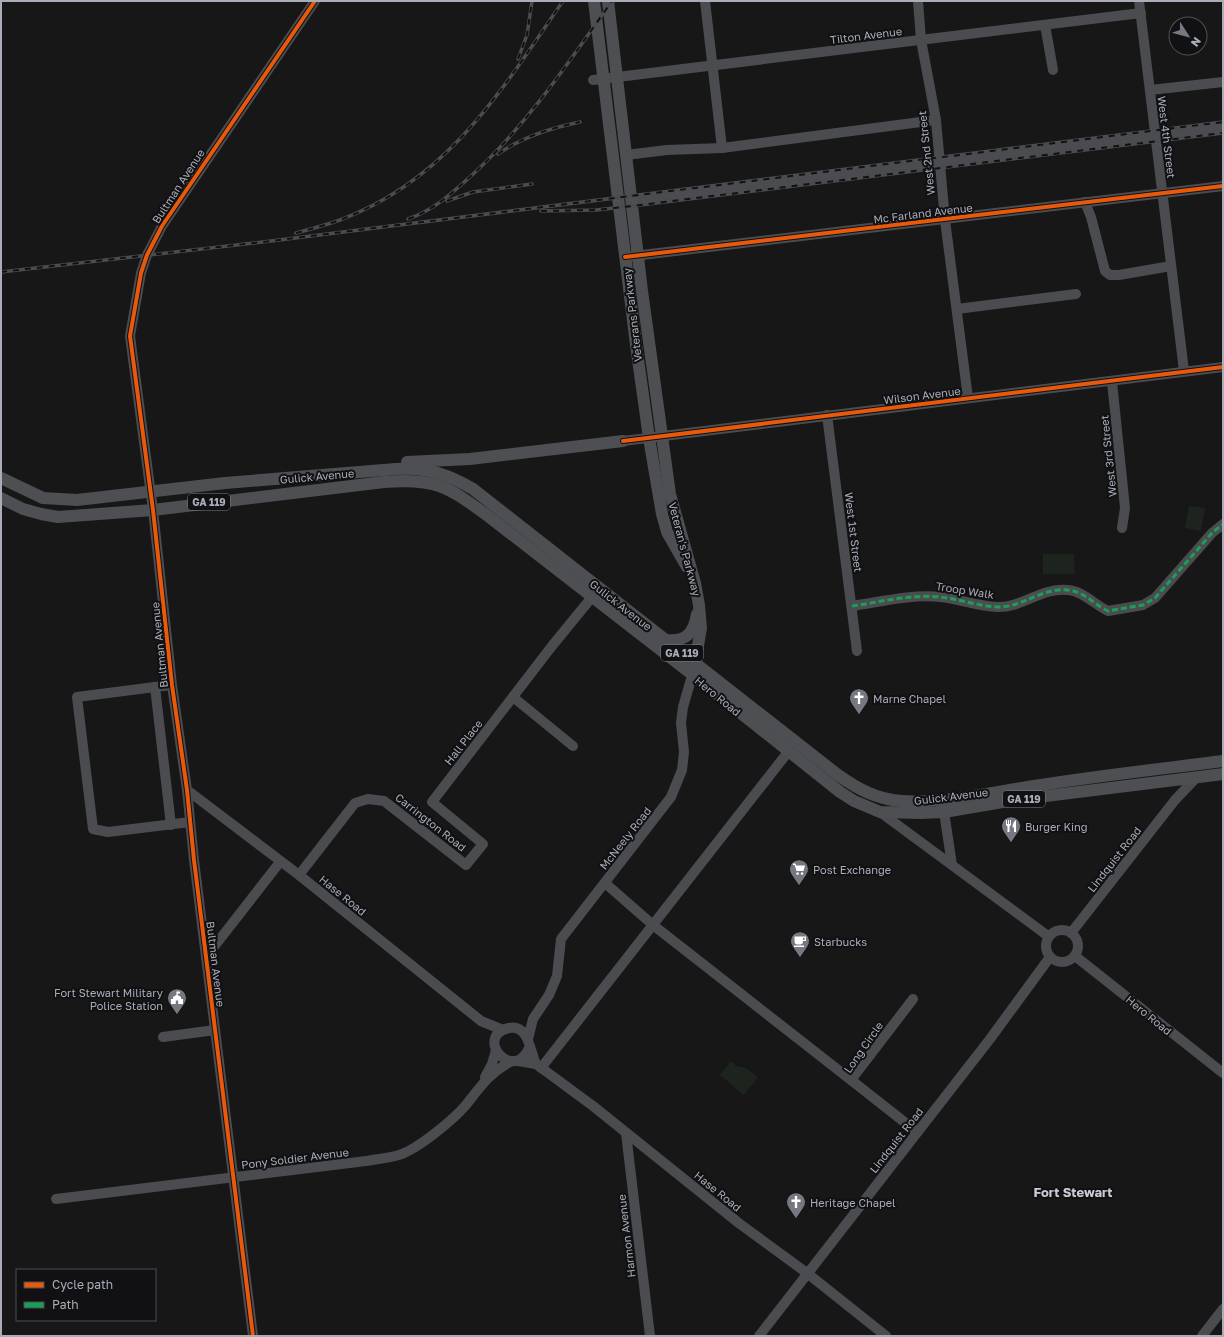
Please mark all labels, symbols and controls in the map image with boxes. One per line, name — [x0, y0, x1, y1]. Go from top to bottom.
north arrow — [1168, 16, 1208, 56]
street label: Tilton Avenue — [829, 24, 903, 46]
text: N — [1189, 35, 1204, 49]
street label: West 4th Street — [1156, 95, 1178, 179]
street label: West 2nd Street — [915, 110, 937, 196]
street label: Bultman Avenue — [149, 146, 207, 226]
street label: Mc Farland Avenue — [873, 200, 973, 226]
street label: Veterans Parkway — [620, 267, 644, 363]
street label: Wilson Avenue — [883, 384, 961, 406]
street label: West 3rd Street — [1097, 414, 1119, 498]
street label: Gulick Avenue — [279, 466, 355, 486]
street label: West 1st Street — [843, 491, 865, 573]
road number: GA 119 — [188, 494, 230, 510]
street label: Veteran's Parkway — [666, 501, 704, 597]
street label: Gulick Avenue — [588, 577, 654, 633]
street label: Troop Walk — [935, 579, 995, 601]
street label: Bultman Avenue — [148, 602, 170, 688]
road number: GA 119 — [661, 645, 703, 661]
street label: Hero Road — [692, 674, 744, 718]
church icon: Marne Chapel — [848, 687, 870, 715]
place label: Marne Chapel — [873, 692, 946, 705]
street label: Hall Place — [441, 717, 485, 767]
street label: Gulick Avenue — [913, 785, 989, 807]
street label: Carrington Road — [393, 790, 469, 854]
road number: GA 119 — [1003, 791, 1045, 807]
street label: McNeely Road — [597, 804, 653, 872]
restaurant icon: Burger King — [1000, 815, 1022, 843]
place label: Burger King — [1025, 820, 1087, 833]
street label: Lindquist Road — [1085, 824, 1143, 894]
supermarket icon: Post Exchange — [788, 858, 810, 886]
place label: Post Exchange — [813, 863, 891, 876]
street label: Hase Road — [317, 872, 369, 918]
street label: Bultman Avenue — [204, 921, 228, 1007]
cafe icon: Starbucks — [789, 930, 811, 958]
place label: Starbucks — [814, 935, 867, 948]
place label: Fort Stewart Military Police Station — [54, 986, 163, 1012]
public building icon: Fort Stewart Military Police Station — [166, 987, 188, 1015]
street label: Hero Road — [1123, 993, 1175, 1037]
street label: Long Circle — [841, 1019, 885, 1075]
street label: Lindquist Road — [867, 1105, 925, 1175]
street label: Pony Soldier Avenue — [241, 1145, 349, 1171]
street label: Hase Road — [692, 1168, 744, 1214]
district label: Fort Stewart — [1033, 1184, 1113, 1200]
church icon: Heritage Chapel — [785, 1191, 807, 1219]
street label: Harmon Avenue — [614, 1194, 638, 1278]
place label: Heritage Chapel — [810, 1196, 896, 1209]
legend — [16, 1269, 156, 1321]
text: Cycle path — [52, 1277, 113, 1292]
text: Path — [52, 1297, 79, 1312]

